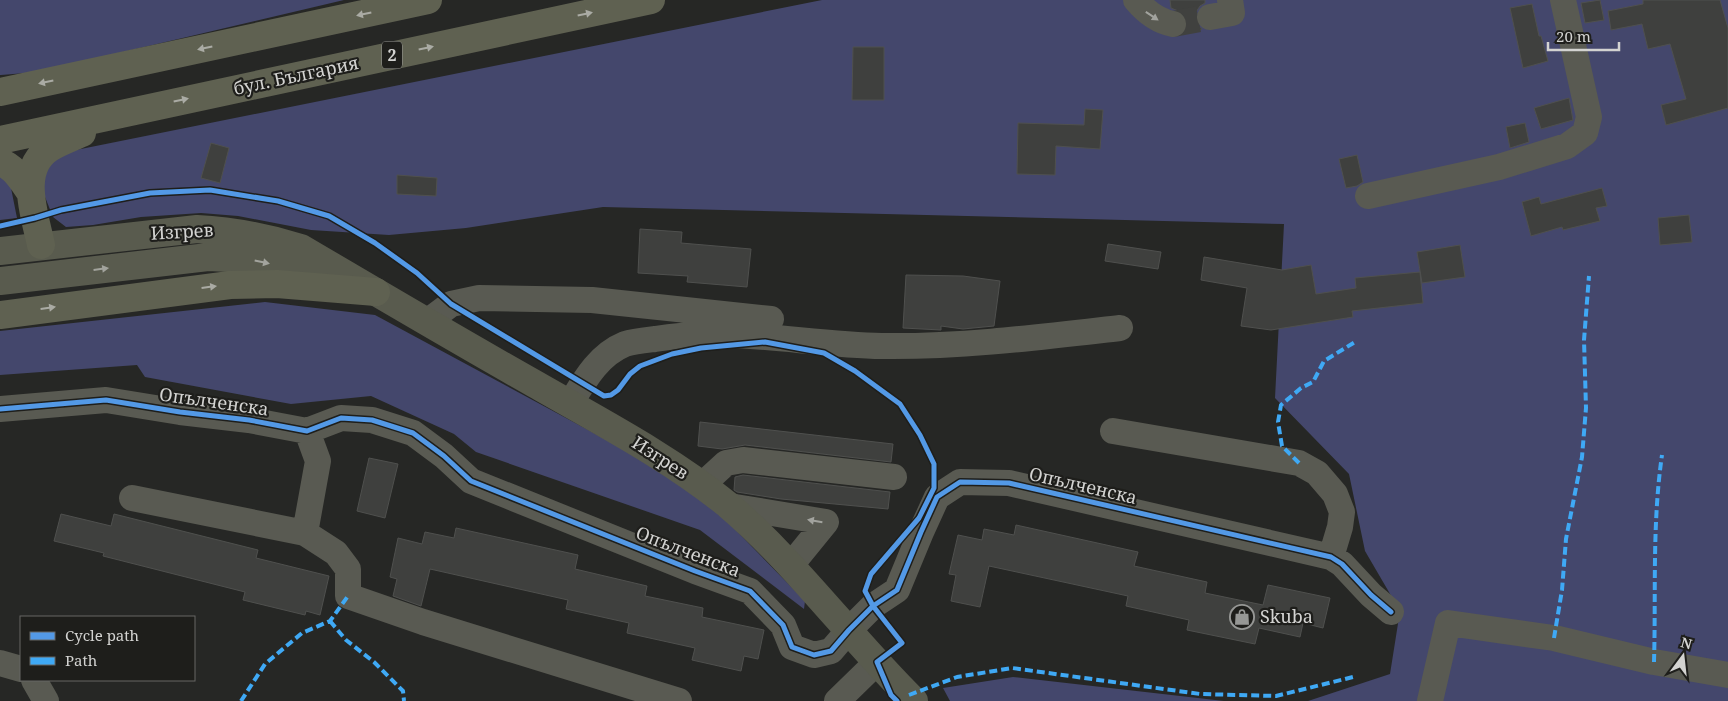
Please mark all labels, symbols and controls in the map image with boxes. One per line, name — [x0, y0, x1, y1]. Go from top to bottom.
one-way arrow — [356, 10, 371, 18]
one-way arrow — [577, 10, 592, 18]
one-way arrow — [1146, 11, 1159, 20]
scale bar — [1548, 20, 1619, 52]
text: 20 m — [1556, 26, 1591, 46]
road number: 2 — [382, 42, 402, 68]
one-way arrow — [197, 44, 212, 52]
one-way arrow — [418, 44, 433, 52]
street label: бул. България — [231, 50, 360, 100]
one-way arrow — [38, 78, 53, 86]
one-way arrow — [174, 96, 189, 104]
street label: Изгрев — [150, 217, 214, 245]
one-way arrow — [254, 258, 269, 266]
one-way arrow — [93, 265, 109, 273]
one-way arrow — [202, 283, 218, 291]
one-way arrow — [41, 304, 57, 312]
street label: Опълченска — [158, 381, 270, 421]
street label: Изгрев — [628, 430, 693, 484]
street label: Опълченска — [1027, 461, 1140, 509]
one-way arrow — [807, 516, 823, 524]
street label: Опълченска — [633, 520, 744, 582]
shop icon: Skuba — [1229, 604, 1255, 630]
place label: Skuba — [1260, 604, 1313, 628]
legend — [20, 616, 195, 681]
text: Cycle path — [65, 625, 140, 645]
north arrow — [1658, 631, 1708, 681]
text: N — [1679, 632, 1694, 654]
text: Path — [65, 650, 98, 670]

